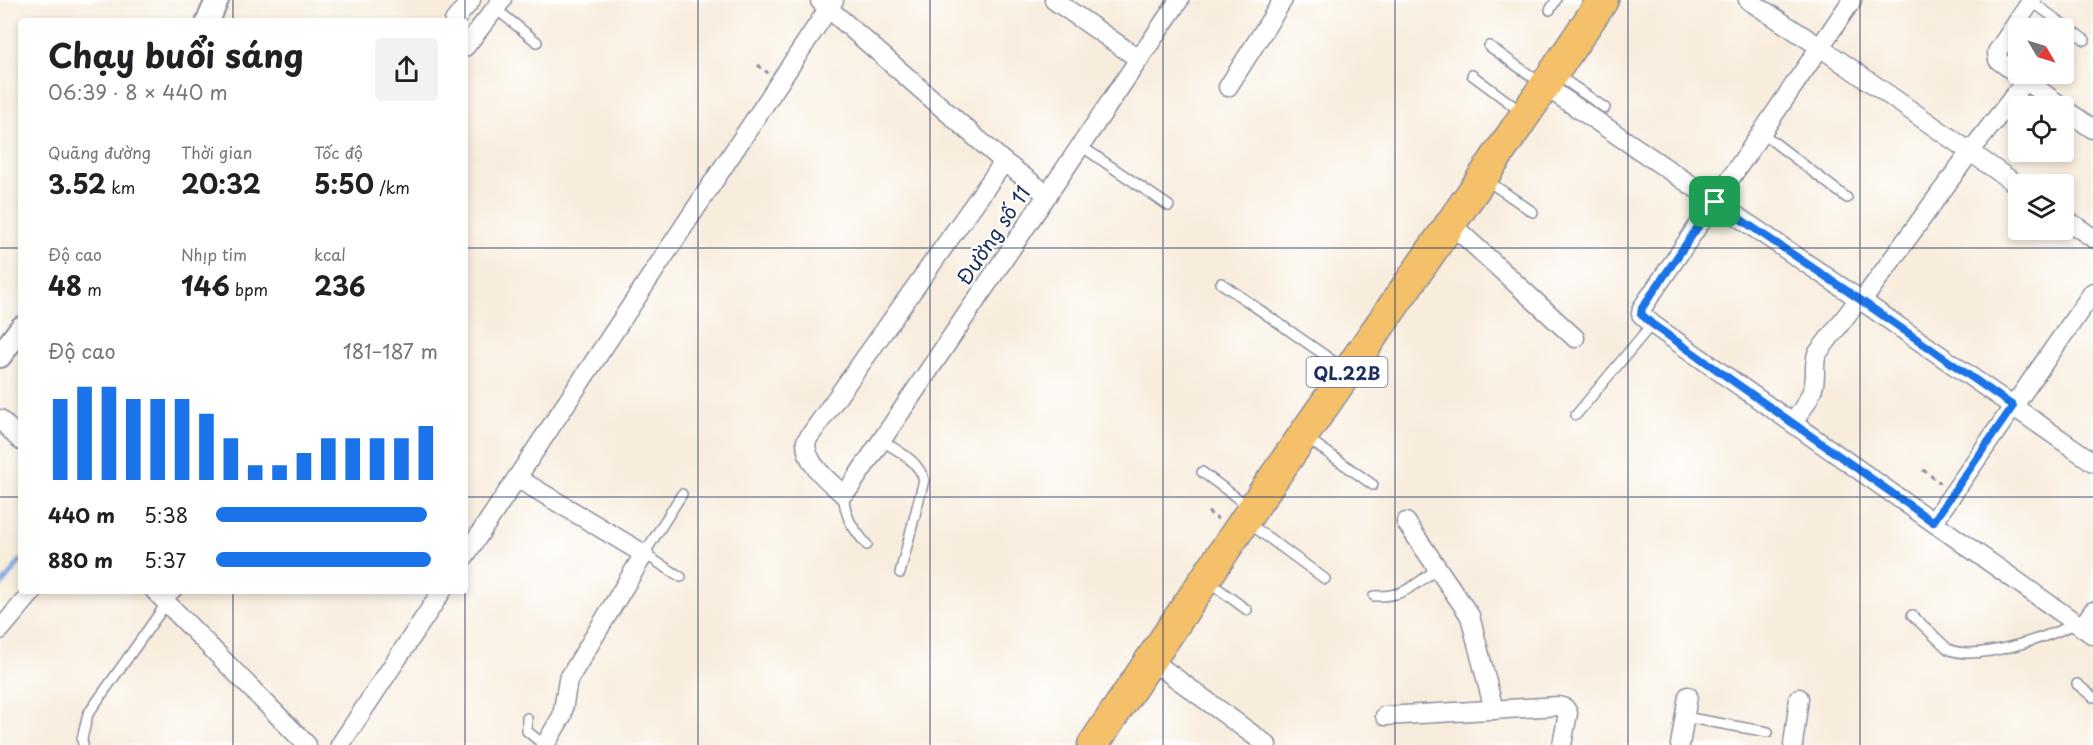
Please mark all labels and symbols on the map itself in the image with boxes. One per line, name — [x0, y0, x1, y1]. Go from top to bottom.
north arrow — [2008, 18, 2074, 84]
pin — [1689, 176, 1740, 227]
street label: Đường số 11 — [949, 180, 1037, 290]
road number: QL.22B — [1306, 357, 1388, 387]

